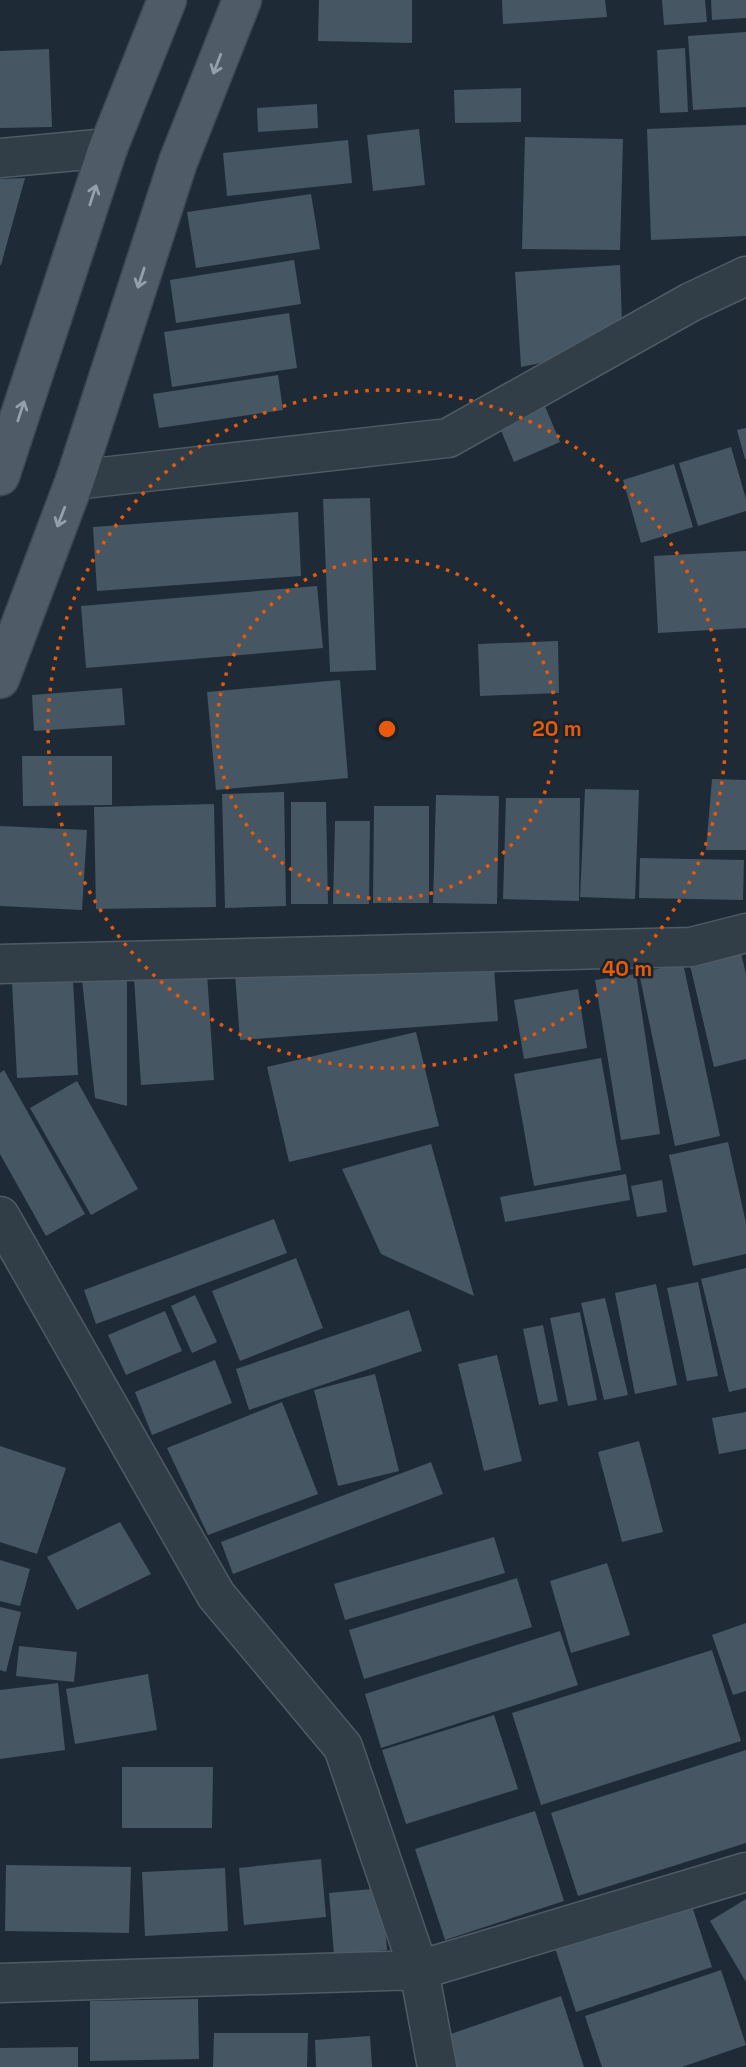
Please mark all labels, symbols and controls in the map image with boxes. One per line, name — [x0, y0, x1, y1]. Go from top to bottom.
one-way arrow — [209, 52, 222, 74]
one-way arrow — [87, 184, 100, 206]
one-way arrow — [133, 266, 146, 288]
one-way arrow — [16, 400, 29, 422]
one-way arrow — [53, 505, 66, 527]
text: 20 m — [532, 715, 582, 742]
centre of rings — [375, 717, 399, 741]
text: 40 m — [602, 955, 652, 982]

